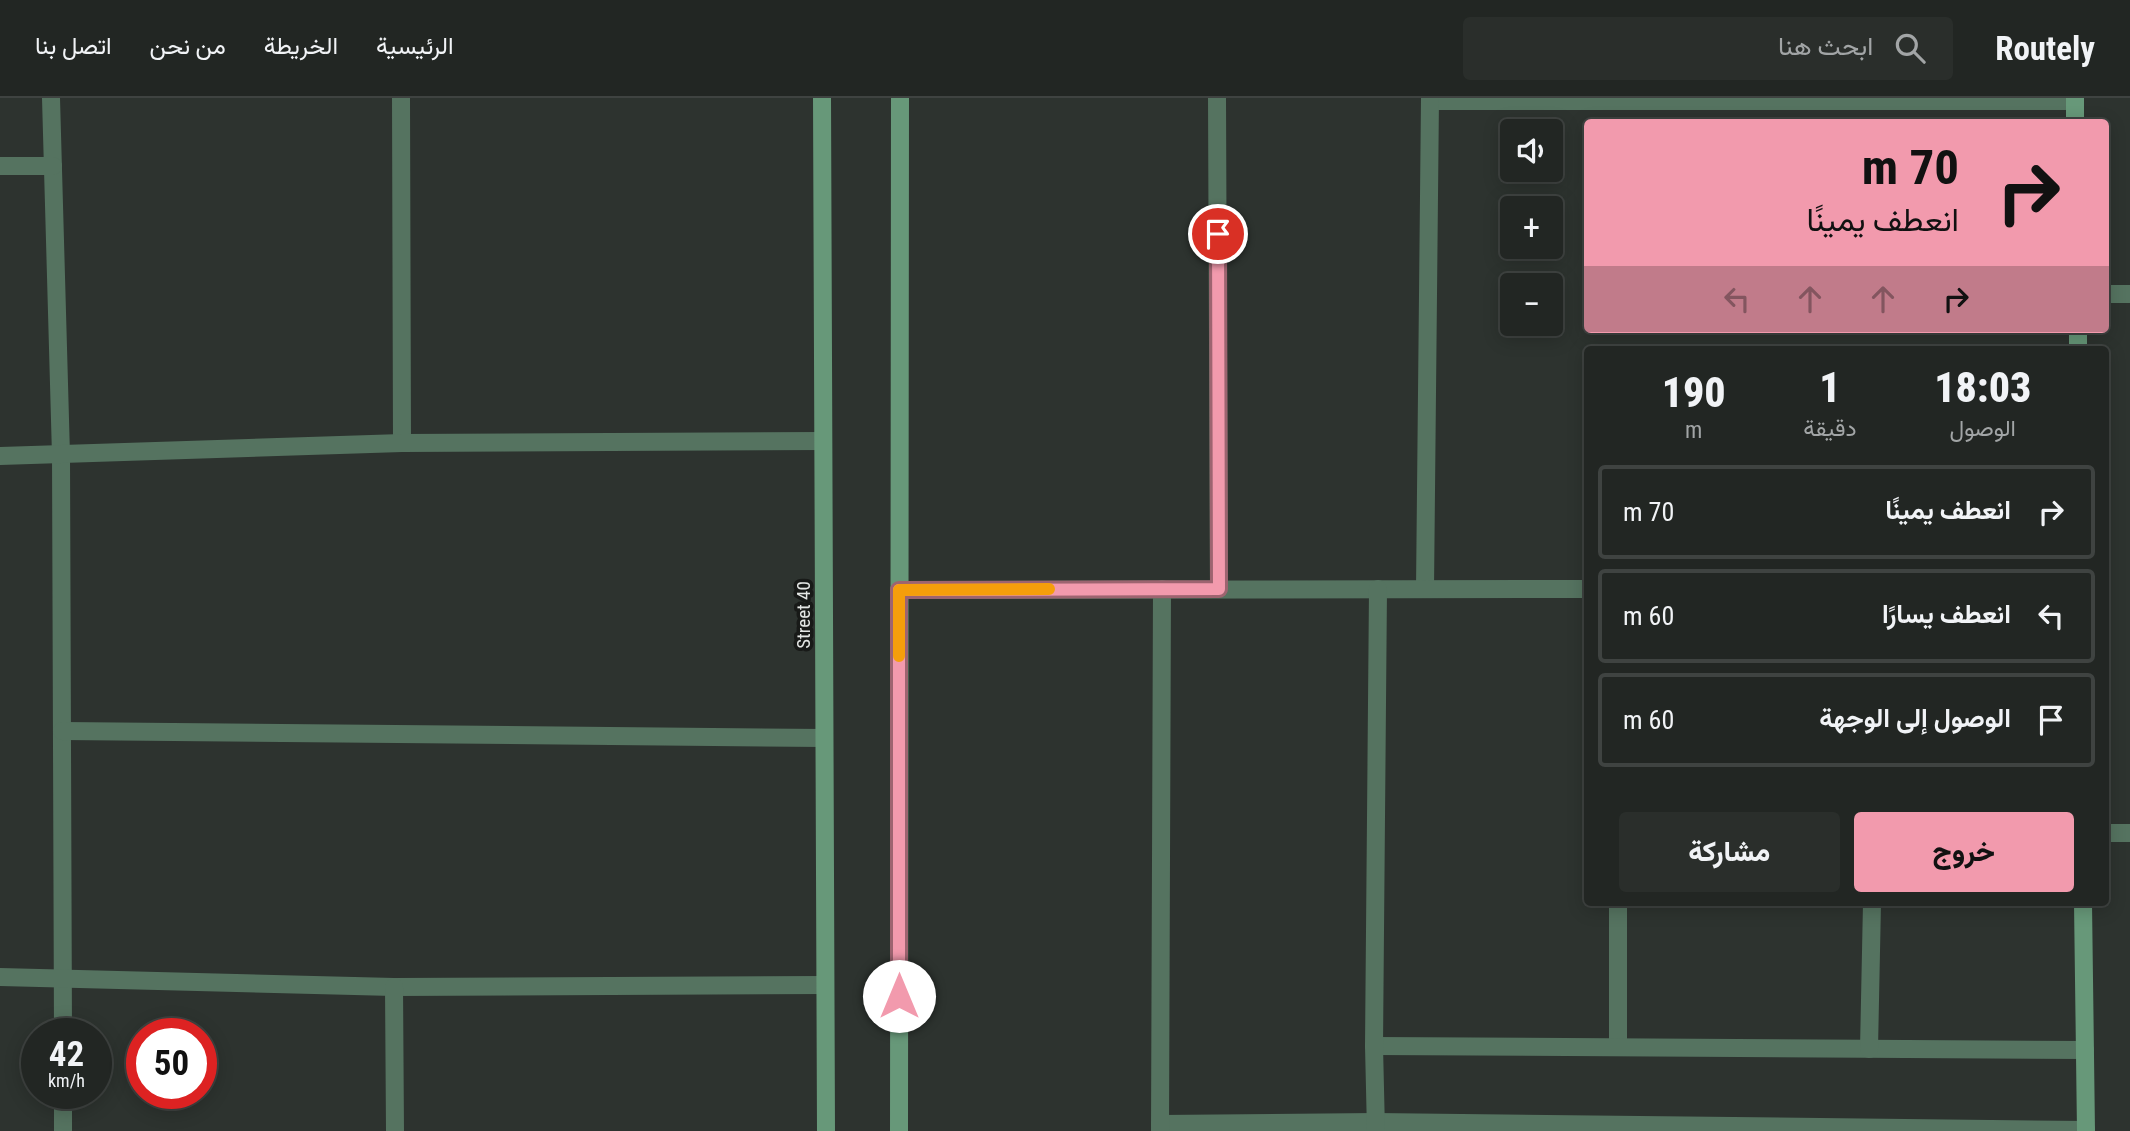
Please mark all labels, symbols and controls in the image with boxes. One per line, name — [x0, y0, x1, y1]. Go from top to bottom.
search box — [1463, 17, 1953, 80]
icon: search — [1891, 29, 1929, 67]
text: Routely — [1995, 29, 2095, 68]
text: ابحث هنا — [1778, 31, 1873, 61]
text: اتصل بنا — [35, 32, 112, 60]
text: من نحن — [150, 32, 226, 60]
text: الخريطة — [264, 32, 338, 60]
text: الرئيسية — [376, 32, 454, 60]
map controls — [1500, 119, 1563, 336]
button: sound — [1500, 119, 1563, 182]
text: 70 m — [1862, 139, 1959, 196]
icon: right — [1983, 147, 2074, 238]
button: + — [1500, 196, 1563, 259]
text: انعطف يمينًا — [1806, 201, 1959, 239]
pin — [1188, 204, 1248, 264]
icon: arrive — [1199, 215, 1237, 253]
button: − — [1500, 273, 1563, 336]
icon: left — [1718, 280, 1756, 318]
icon: ahead — [1791, 280, 1829, 318]
icon: ahead — [1864, 280, 1902, 318]
icon: right — [1937, 280, 1975, 318]
text: 1 — [1819, 363, 1841, 412]
text: 18:03 — [1934, 363, 2031, 412]
text: 190 — [1662, 368, 1726, 417]
text: دقيقة — [1803, 415, 1857, 442]
text: الوصول — [1950, 415, 2016, 442]
text: m — [1685, 417, 1702, 444]
icon: right — [2032, 493, 2070, 531]
text: انعطف يمينًا — [1885, 495, 2011, 525]
text: 70 m — [1623, 497, 1674, 527]
street label: Street 40 — [792, 581, 815, 649]
icon: left — [2032, 597, 2070, 635]
text: انعطف يسارًا — [1882, 599, 2011, 629]
text: 60 m — [1623, 601, 1674, 631]
icon: arrive — [2032, 701, 2070, 739]
text: الوصول إلى الوجهة — [1819, 703, 2011, 733]
text: 60 m — [1623, 705, 1674, 735]
button: مشاركة — [1619, 812, 1840, 892]
button: خروج — [1854, 812, 2074, 892]
position arrow — [862, 959, 936, 1033]
speed limit sign: 50 — [126, 1018, 217, 1109]
text: 42 — [49, 1034, 84, 1075]
text: km/h — [48, 1070, 85, 1091]

